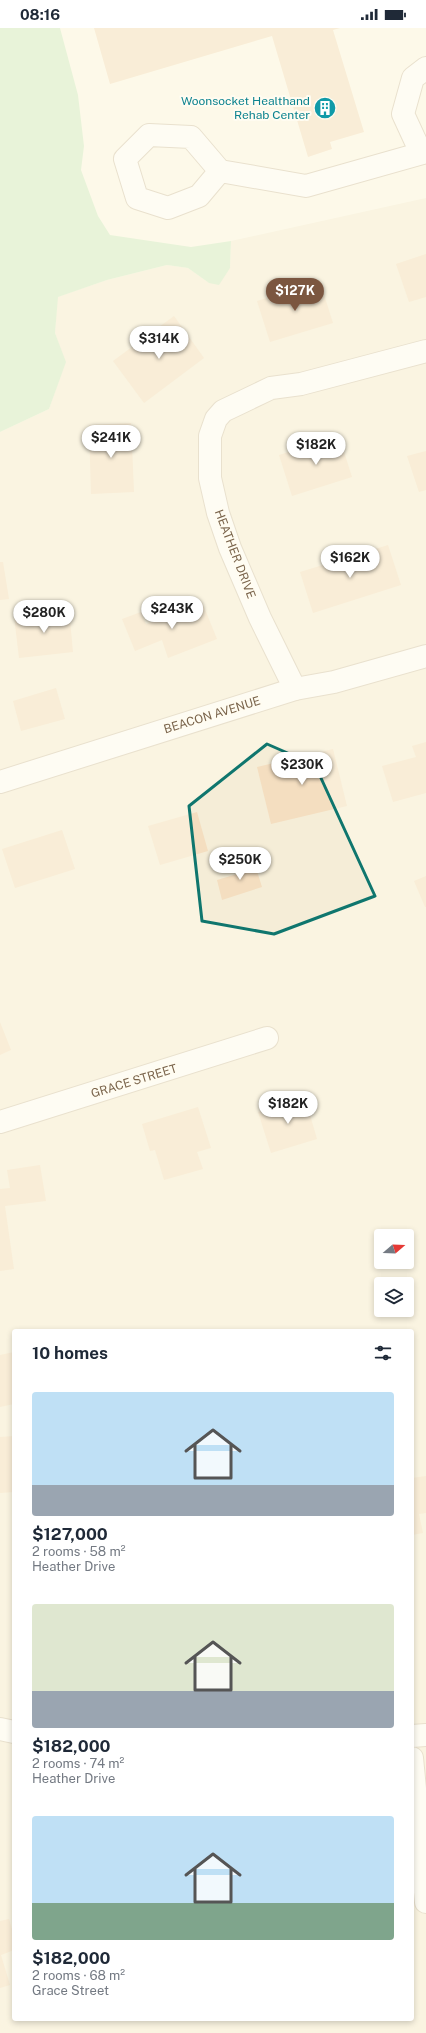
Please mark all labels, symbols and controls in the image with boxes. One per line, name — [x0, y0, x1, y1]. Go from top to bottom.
text: 08:16 — [20, 6, 60, 23]
place label: Woonsocket Healthand Rehab Center — [181, 94, 310, 122]
building icon: Woonsocket Healthand Rehab Center — [312, 95, 338, 121]
pin: $127K — [267, 278, 323, 312]
text: $127K — [275, 283, 315, 298]
pin: $314K — [131, 326, 187, 360]
text: $314K — [139, 331, 179, 346]
pin: $241K — [83, 425, 139, 459]
text: $241K — [91, 430, 131, 445]
pin: $182K — [288, 432, 344, 466]
text: $182K — [296, 437, 336, 452]
street label: HEATHER DRIVE — [212, 507, 258, 601]
pin: $162K — [322, 545, 378, 579]
text: $162K — [330, 550, 370, 565]
pin: $243K — [144, 596, 200, 630]
pin: $280K — [16, 600, 72, 634]
text: $243K — [150, 601, 194, 616]
text: $280K — [22, 605, 66, 620]
street label: BEACON AVENUE — [162, 694, 262, 736]
pin: $230K — [274, 752, 330, 786]
text: $230K — [280, 757, 324, 772]
pin: $250K — [212, 847, 268, 881]
text: $250K — [218, 852, 262, 867]
street label: GRACE STREET — [89, 1061, 179, 1101]
pin: $182K — [260, 1091, 316, 1125]
text: $182K — [268, 1096, 308, 1111]
north arrow — [374, 1229, 414, 1269]
map controls — [374, 1229, 414, 1317]
button: layers — [374, 1277, 414, 1317]
icon: filters — [372, 1342, 394, 1364]
text: 10 homes — [32, 1343, 108, 1363]
icon: home — [177, 1418, 249, 1490]
text: $127,000 — [32, 1524, 108, 1544]
text: 2 rooms · 58 m² — [32, 1544, 125, 1559]
text: Heather Drive — [32, 1559, 115, 1574]
icon: home — [177, 1630, 249, 1702]
text: $182,000 — [32, 1736, 111, 1756]
text: 2 rooms · 74 m² — [32, 1756, 124, 1771]
text: Heather Drive — [32, 1771, 115, 1786]
icon: home — [177, 1842, 249, 1914]
text: $182,000 — [32, 1948, 111, 1968]
text: 2 rooms · 68 m² — [32, 1968, 125, 1983]
text: Grace Street — [32, 1983, 109, 1998]

